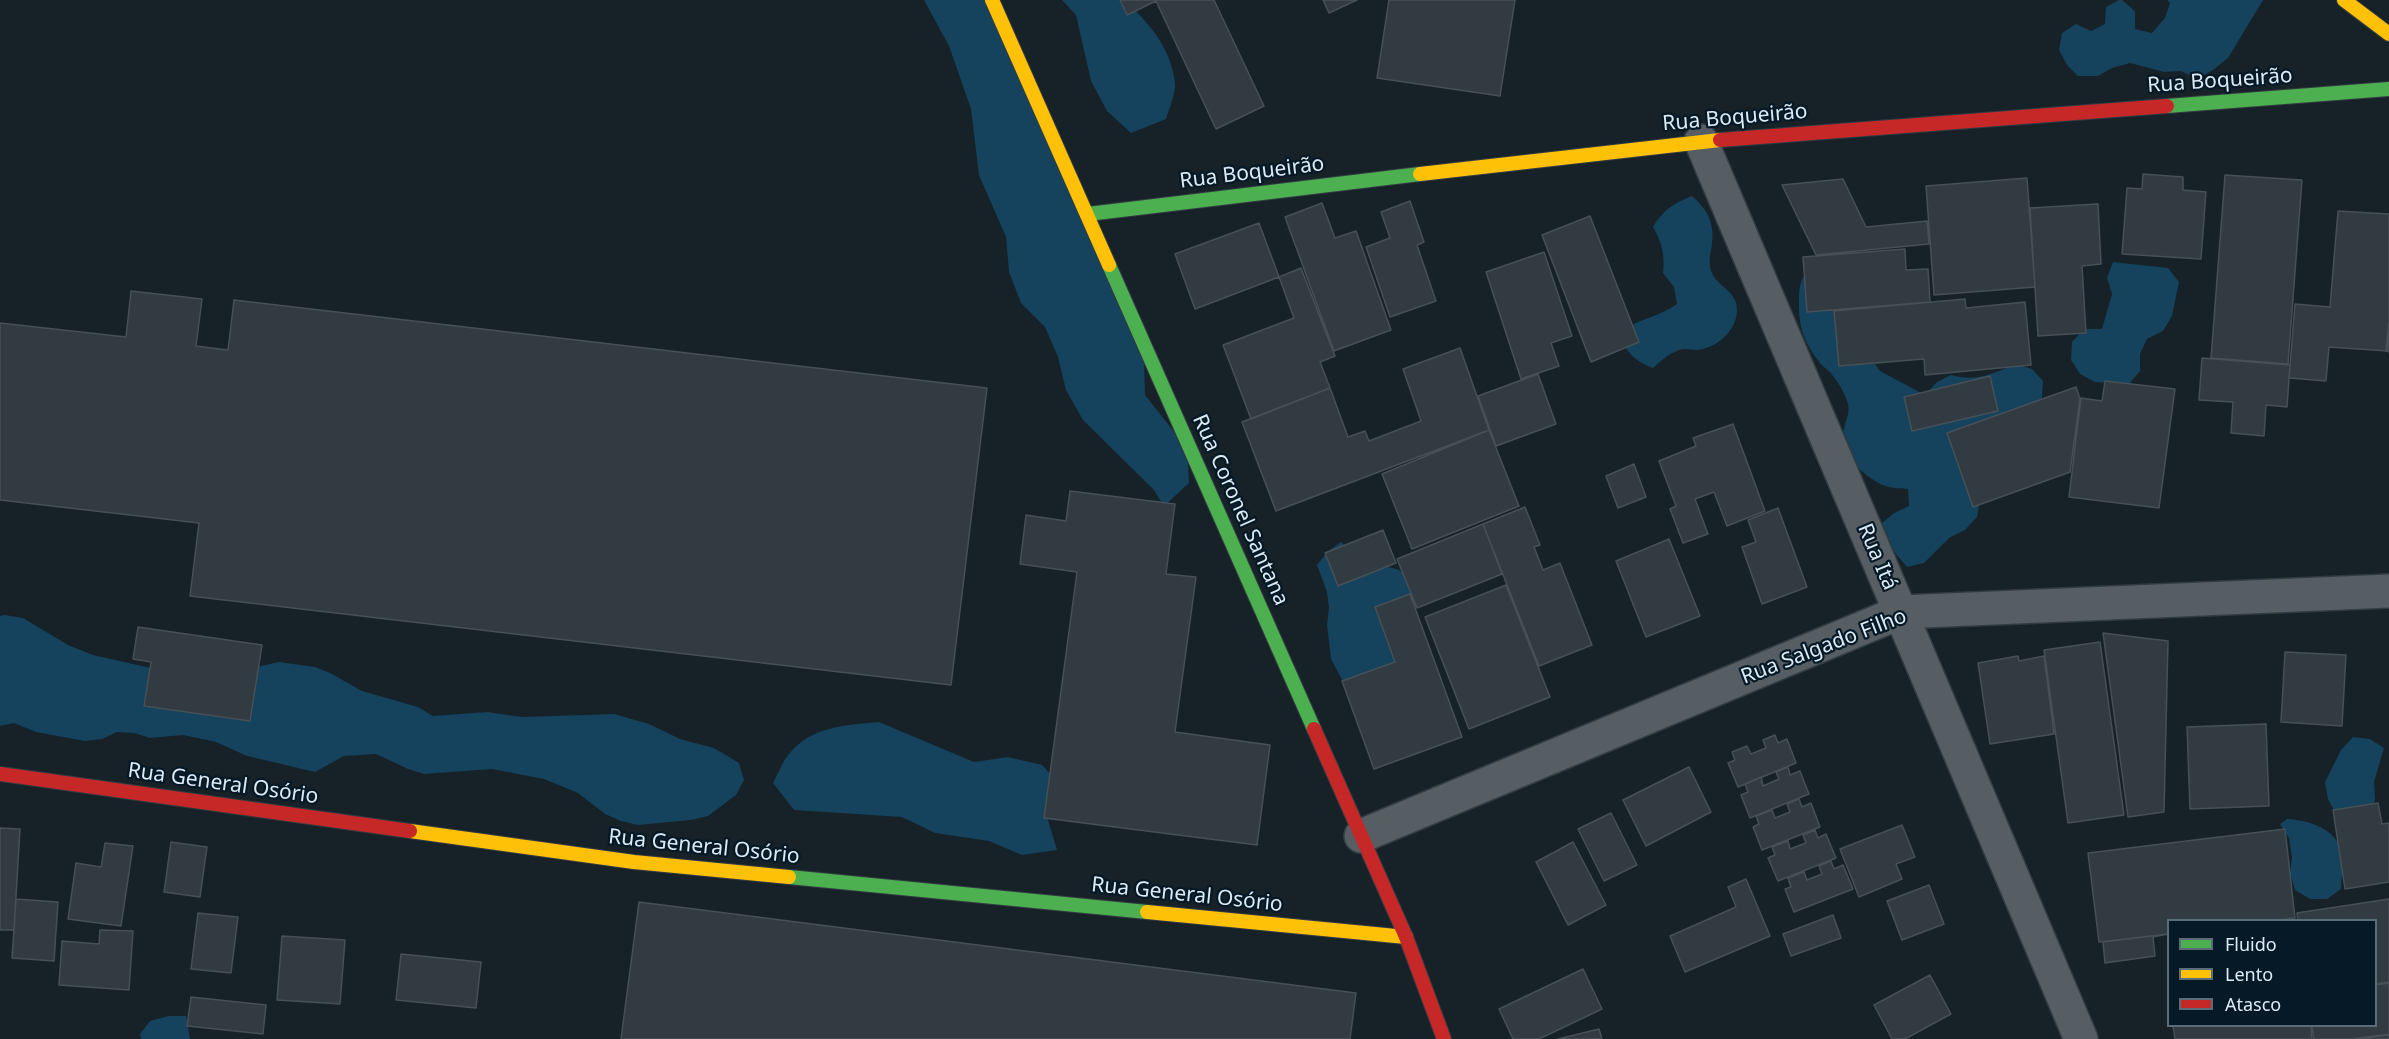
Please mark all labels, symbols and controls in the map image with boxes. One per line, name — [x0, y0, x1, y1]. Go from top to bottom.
street label: Rua Boqueirão — [2147, 63, 2293, 99]
street label: Rua Boqueirão — [1661, 99, 1809, 137]
street label: Rua Boqueirão — [1178, 152, 1326, 194]
street label: Rua Coronel Santana — [1187, 411, 1293, 609]
street label: Rua Itá — [1852, 520, 1902, 594]
street label: Rua Salgado Filho — [1738, 604, 1910, 690]
street label: Rua General Osório — [126, 758, 320, 810]
street label: Rua General Osório — [607, 824, 801, 870]
street label: Rua General Osório — [1090, 872, 1284, 918]
legend — [2167, 919, 2377, 1027]
text: Fluido — [2225, 932, 2277, 956]
text: Lento — [2225, 962, 2273, 986]
text: Atasco — [2225, 992, 2281, 1016]

